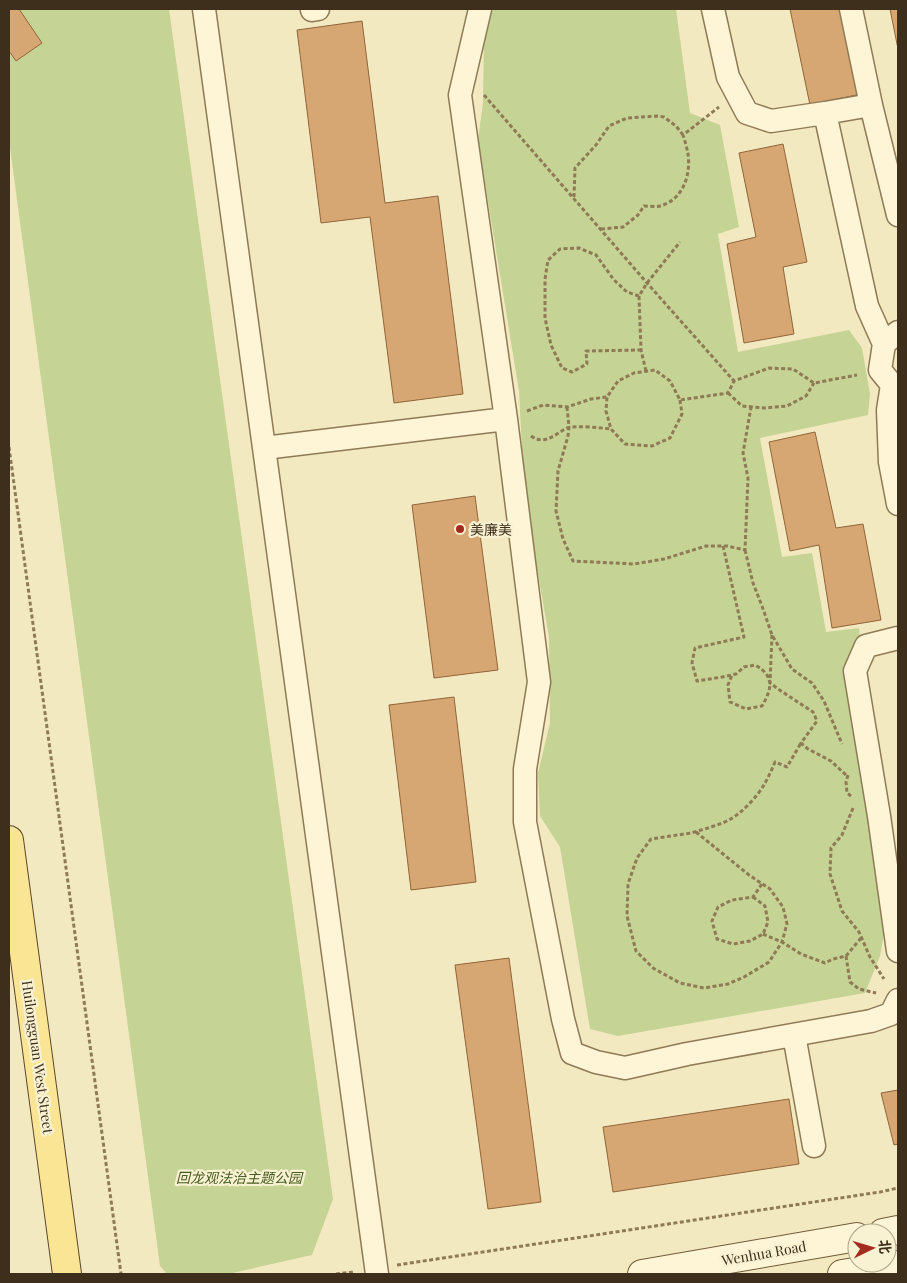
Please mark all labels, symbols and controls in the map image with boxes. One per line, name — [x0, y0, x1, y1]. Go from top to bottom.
place label: 美廉美 — [470, 520, 512, 539]
marker: 美廉美 — [454, 523, 466, 535]
street label: Huilongguan West Street — [18, 979, 58, 1136]
park label: 回龙观法治主题公园 — [176, 1168, 304, 1187]
north arrow — [847, 1223, 897, 1273]
street label: Wenhua Road — [719, 1236, 808, 1270]
text: 北 — [875, 1239, 896, 1255]

